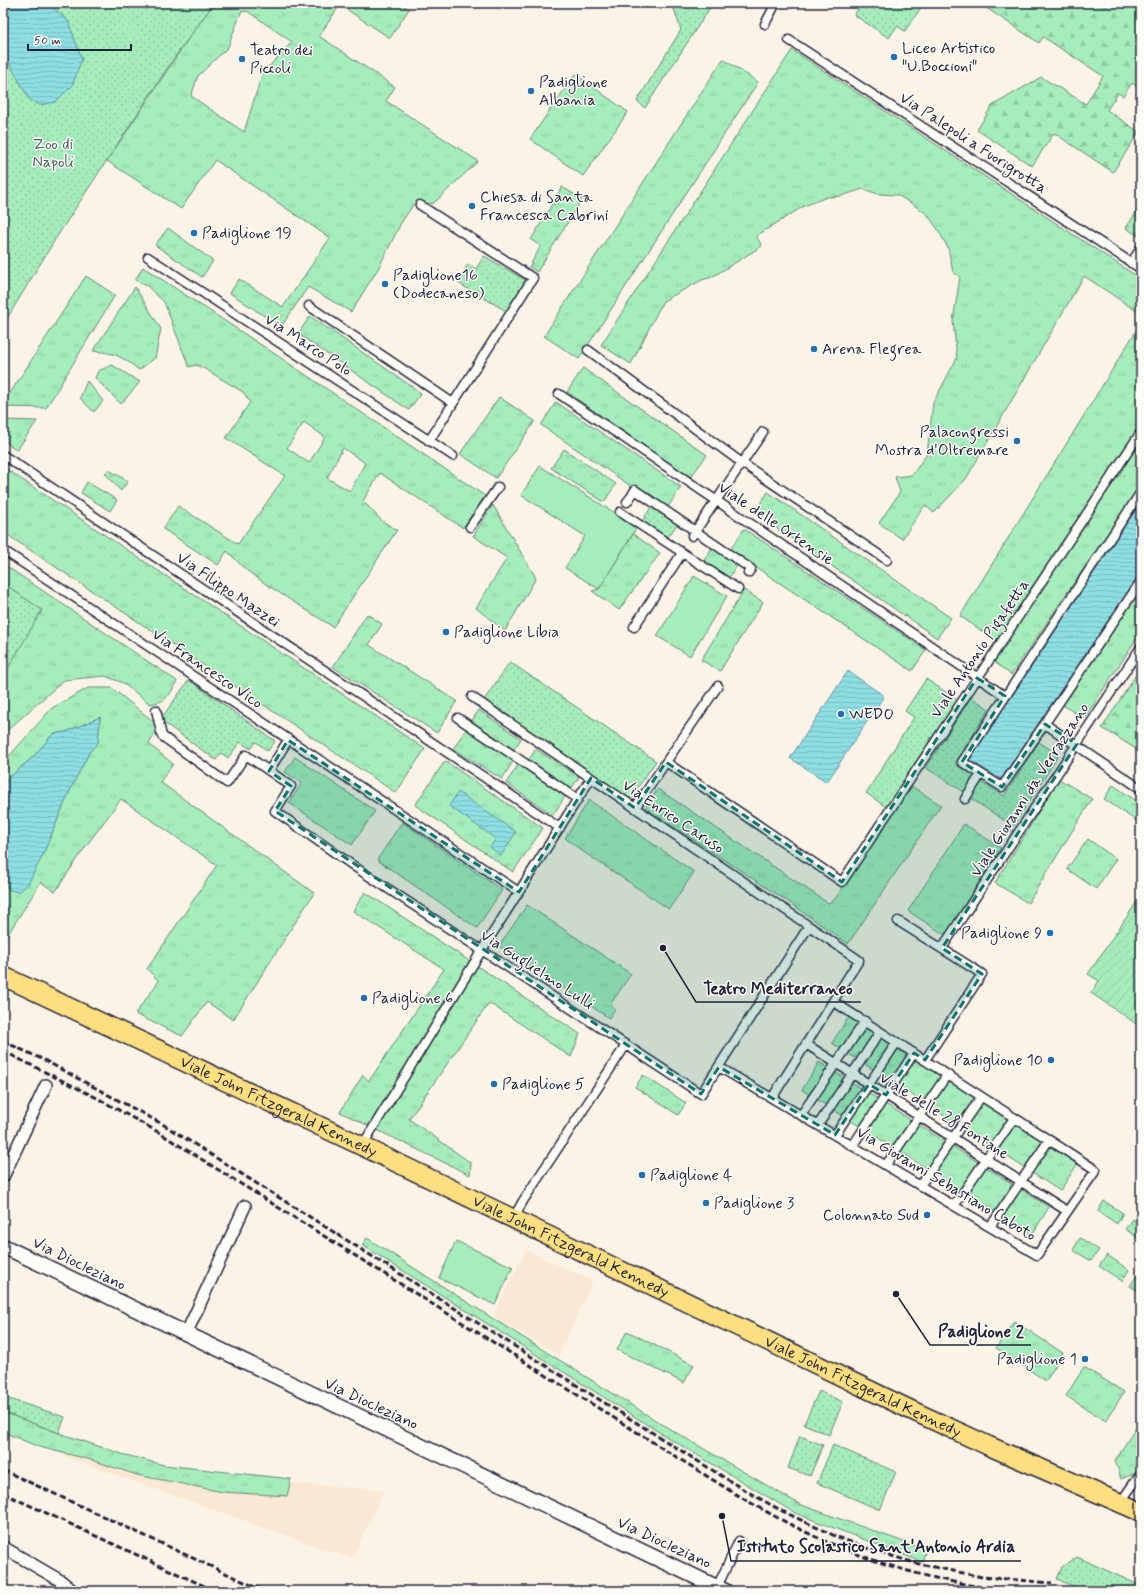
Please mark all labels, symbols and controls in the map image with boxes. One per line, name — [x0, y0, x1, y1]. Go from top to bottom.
scale bar — [28, 26, 131, 52]
text: 50 m — [34, 33, 61, 49]
place label: Liceo Artistico "U.Boccioni" — [902, 38, 995, 77]
place label: Teatro dei Piccoli — [250, 40, 313, 79]
marker: Liceo Artistico "U.Boccioni" — [889, 52, 899, 62]
marker: Teatro dei Piccoli — [237, 54, 247, 64]
place label: Padiglione Albania — [539, 72, 608, 111]
marker: Padiglione Albania — [526, 86, 536, 96]
street label: Via Palepoli a Fuorigrotta — [895, 87, 1051, 199]
park label: Zoo di Napoli — [32, 134, 74, 173]
place label: Chiesa di Santa Francesca Cabrini — [480, 187, 609, 226]
marker: Chiesa di Santa Francesca Cabrini — [467, 201, 477, 211]
place label: Padiglione 19 — [202, 223, 292, 245]
marker: Padiglione 19 — [189, 228, 199, 238]
place label: Padiglione16 (Dodecaneso) — [393, 265, 484, 304]
marker: Padiglione16 (Dodecaneso) — [380, 279, 390, 289]
street label: Via Marco Polo — [260, 309, 356, 381]
place label: Arena Flegrea — [822, 339, 922, 361]
marker: Arena Flegrea — [809, 344, 819, 354]
place label: Palacongressi Mostra d'Oltremare — [875, 422, 1009, 461]
marker: Palacongressi Mostra d'Oltremare — [1012, 436, 1022, 446]
street label: Viale delle Ortensie — [714, 477, 838, 571]
street label: Via Filippo Mazzei — [172, 548, 284, 632]
street label: Viale Antonio Pigafetta — [926, 576, 1035, 723]
place label: Padiglione Libia — [454, 622, 559, 644]
street label: Via Francesco Vico — [148, 624, 267, 714]
marker: Padiglione Libia — [441, 627, 451, 637]
street label: Viale Giovanni da Verrazzano — [966, 699, 1094, 881]
place label: WEDO — [849, 704, 894, 725]
marker: WEDO — [836, 709, 846, 719]
street label: Via Enrico Caruso — [618, 775, 728, 859]
place label: Padiglione 9 — [961, 923, 1042, 945]
street label: Via Guglielmo Lulli — [475, 925, 598, 1016]
marker: Padiglione 9 — [1045, 928, 1055, 938]
callout: Teatro Mediterraneo — [696, 973, 861, 1002]
text: Teatro Mediterraneo — [703, 978, 853, 1000]
place label: Padiglione 6 — [372, 988, 453, 1010]
marker: Padiglione 6 — [359, 993, 369, 1003]
place label: Padiglione 10 — [954, 1050, 1043, 1072]
street label: Viale John Fitzgerald Kennedy — [177, 1051, 381, 1162]
marker: Padiglione 10 — [1046, 1055, 1056, 1065]
street label: Viale delle 28 Fontane — [875, 1068, 1013, 1165]
place label: Padiglione 5 — [502, 1074, 585, 1096]
marker: Padiglione 5 — [489, 1079, 499, 1089]
street label: Via Giovanni Sebastiano Caboto — [852, 1122, 1040, 1246]
place label: Padiglione 4 — [650, 1165, 732, 1187]
marker: Padiglione 4 — [637, 1170, 647, 1180]
street label: Viale John Fitzgerald Kennedy — [469, 1190, 673, 1303]
place label: Padiglione 3 — [714, 1193, 794, 1215]
marker: Padiglione 3 — [701, 1198, 711, 1208]
place label: Colonnato Sud — [823, 1205, 919, 1226]
marker: Colonnato Sud — [922, 1210, 932, 1220]
street label: Via Diocleziano — [29, 1232, 129, 1296]
callout: Padiglione 2 — [930, 1316, 1031, 1345]
text: Padiglione 2 — [938, 1321, 1025, 1346]
street label: Viale John Fitzgerald Kennedy — [761, 1331, 965, 1442]
place label: Padiglione 1 — [997, 1349, 1077, 1371]
marker: Padiglione 1 — [1080, 1354, 1090, 1364]
street label: Via Diocleziano — [321, 1373, 421, 1435]
street label: Via Diocleziano — [614, 1512, 714, 1574]
callout: Istituto Scolastico Sant'Antonio Ardia — [731, 1532, 1021, 1561]
text: Istituto Scolastico Sant'Antonio Ardia — [737, 1536, 1015, 1558]

